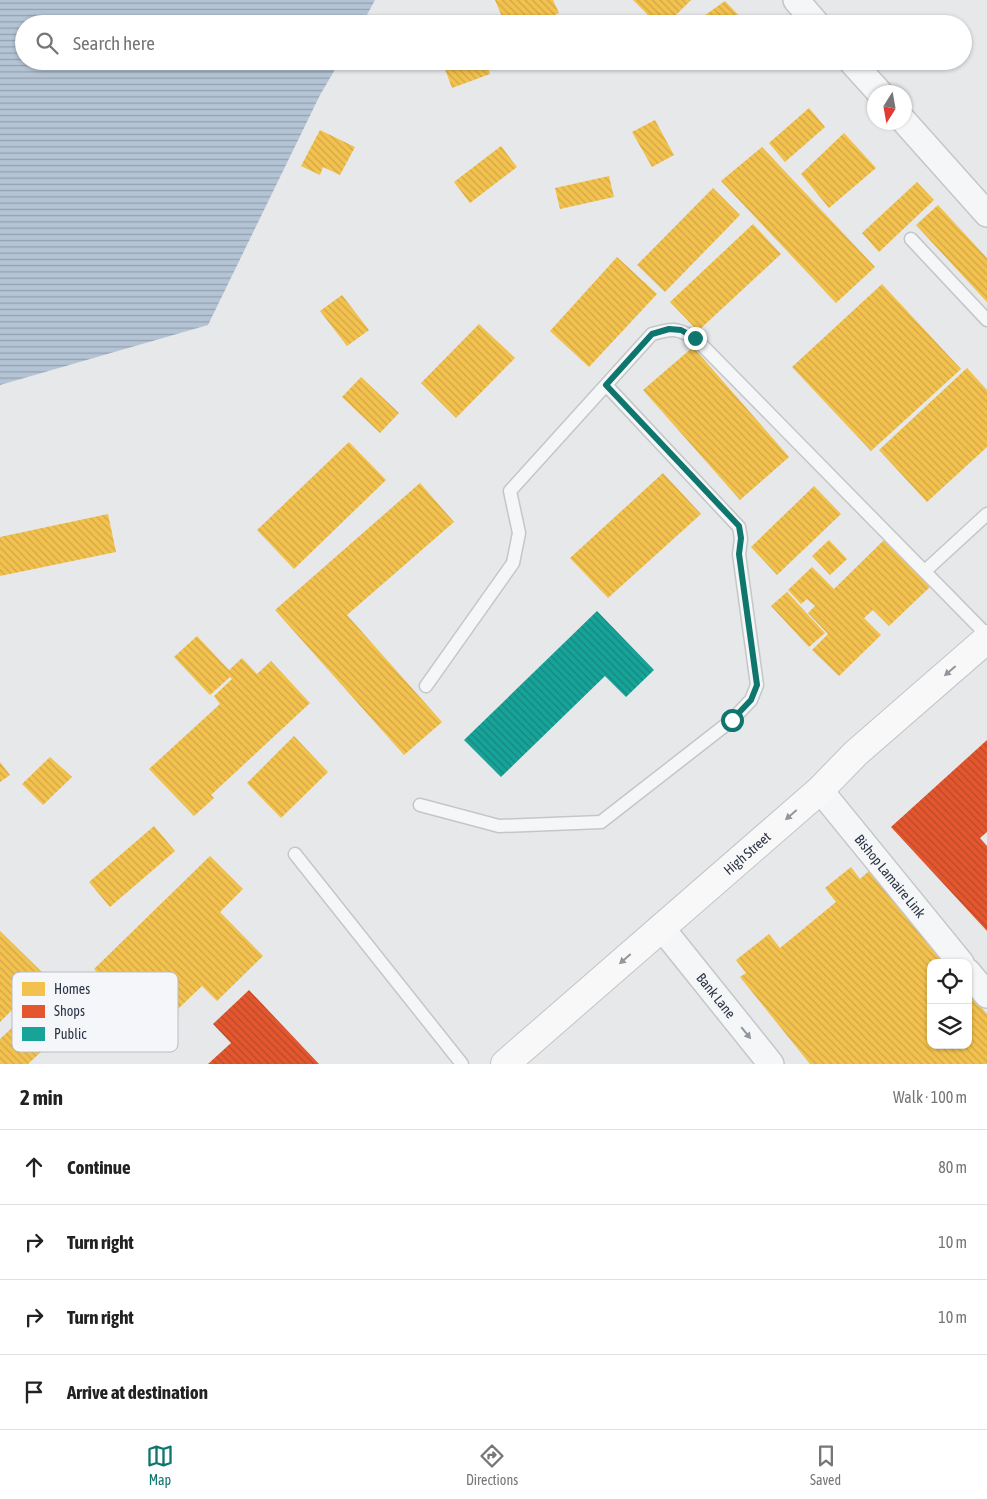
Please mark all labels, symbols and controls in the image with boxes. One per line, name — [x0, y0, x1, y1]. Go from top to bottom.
search box — [15, 15, 972, 70]
icon: search — [33, 29, 61, 57]
text: Search here — [73, 32, 155, 54]
north arrow — [867, 85, 912, 130]
route end — [684, 327, 707, 350]
one-way arrow — [944, 666, 957, 677]
route start — [721, 709, 744, 732]
one-way arrow — [784, 810, 797, 821]
street label: High Street — [720, 829, 774, 878]
street label: Bishop Lamaire Link — [852, 831, 929, 921]
one-way arrow — [619, 953, 631, 965]
map controls — [927, 959, 972, 1049]
button: locate — [927, 959, 972, 1004]
street label: Bank Lane — [693, 970, 739, 1021]
legend — [12, 972, 178, 1052]
text: Homes — [54, 981, 90, 997]
text: Shops — [54, 1003, 85, 1019]
button: layers — [927, 1004, 972, 1049]
text: Public — [54, 1026, 87, 1042]
one-way arrow — [741, 1026, 752, 1039]
text: 2 min — [20, 1085, 63, 1109]
text: Walk · 100 m — [893, 1088, 967, 1106]
icon: ahead — [20, 1153, 48, 1181]
text: Continue — [67, 1156, 131, 1178]
text: 80 m — [938, 1158, 967, 1176]
icon: right — [20, 1228, 48, 1256]
text: Turn right — [67, 1231, 134, 1253]
text: 10 m — [938, 1233, 967, 1251]
icon: right — [20, 1303, 48, 1331]
text: Turn right — [67, 1306, 134, 1328]
text: 10 m — [938, 1308, 967, 1326]
icon: arrive — [20, 1378, 48, 1406]
text: Arrive at destination — [67, 1381, 208, 1403]
tab: Map — [146, 1442, 174, 1488]
tab: Directions — [466, 1442, 518, 1488]
tab: Saved — [810, 1442, 841, 1488]

